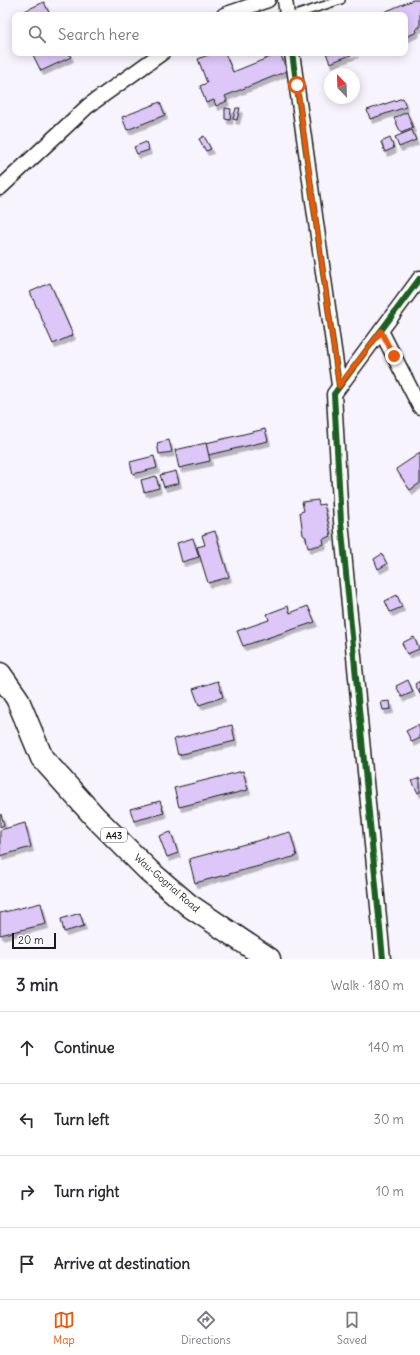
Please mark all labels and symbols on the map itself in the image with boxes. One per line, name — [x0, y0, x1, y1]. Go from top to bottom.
north arrow — [324, 68, 360, 104]
route start — [288, 76, 306, 94]
route end — [385, 347, 403, 365]
road number: A43 — [101, 828, 127, 842]
street label: Wau-Gogrial Road — [131, 851, 203, 915]
scale bar — [12, 931, 56, 950]

